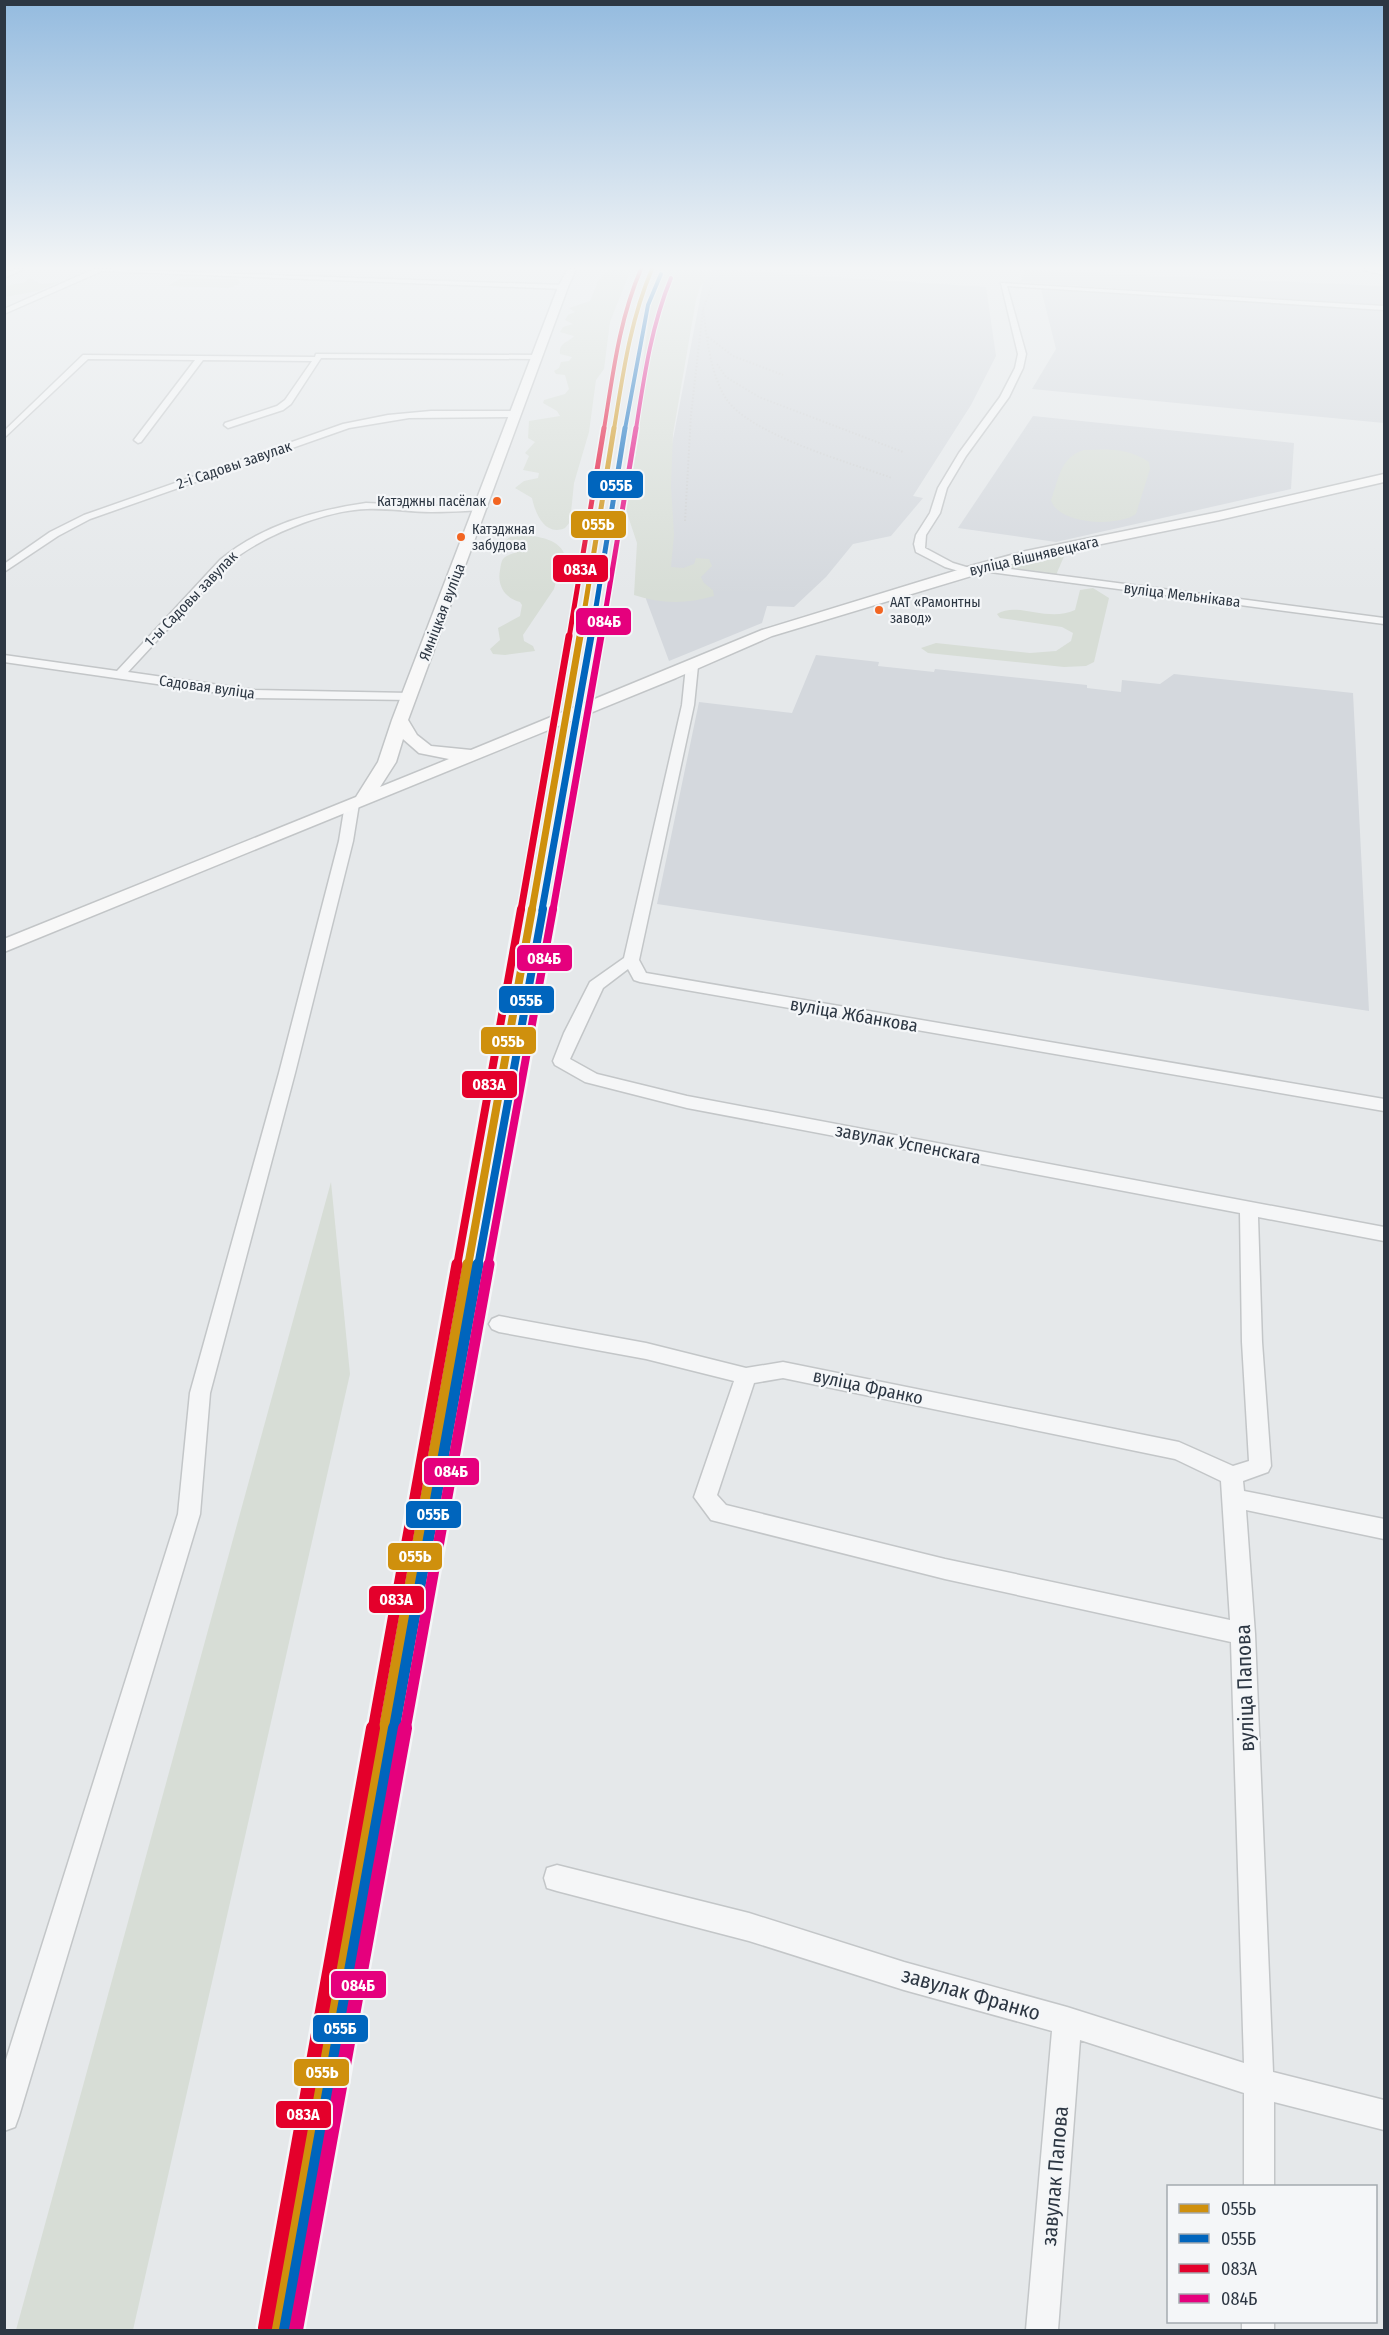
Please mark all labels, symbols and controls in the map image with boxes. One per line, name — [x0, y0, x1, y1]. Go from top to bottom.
street label: 2-і Садовы завулак — [174, 437, 294, 493]
line badge: 055Б — [587, 470, 644, 499]
text: 055Б — [599, 476, 633, 495]
place label: Катэджны пасёлак — [377, 493, 486, 510]
marker: Катэджны пасёлак — [491, 495, 503, 507]
line badge: 055Ь — [570, 510, 627, 539]
text: 055Ь — [581, 515, 615, 534]
place label: Катэджная забудова — [472, 521, 535, 554]
marker: Катэджная забудова — [455, 531, 467, 543]
street label: вуліца Вішнявецкага — [968, 532, 1100, 580]
street label: 1-ы Садовы завулак — [141, 547, 241, 651]
line badge: 083А — [552, 554, 609, 583]
text: 083А — [563, 560, 597, 579]
street label: Ямніцкая вуліца — [415, 561, 469, 663]
street label: вуліца Мельнікава — [1123, 579, 1241, 611]
place label: ААТ «Рамонтны завод» — [890, 594, 981, 627]
marker: ААТ «Рамонтны завод» — [873, 604, 885, 616]
line badge: 084Б — [575, 607, 632, 636]
text: 084Б — [587, 612, 621, 631]
street label: Садовая вуліца — [158, 671, 256, 703]
line badge: 084Б — [516, 944, 573, 972]
text: 084Б — [527, 949, 561, 968]
line badge: 055Б — [498, 985, 555, 1014]
text: 055Б — [509, 991, 543, 1010]
street label: вуліца Жбанкова — [788, 993, 920, 1037]
line badge: 055Ь — [480, 1026, 537, 1055]
text: 055Ь — [491, 1032, 525, 1051]
line badge: 083А — [461, 1070, 518, 1099]
text: 083А — [472, 1075, 506, 1094]
street label: завулак Успенскага — [833, 1119, 983, 1169]
street label: вуліца Франко — [811, 1365, 925, 1409]
line badge: 084Б — [423, 1457, 480, 1486]
text: 084Б — [434, 1462, 468, 1481]
line badge: 055Б — [405, 1500, 462, 1529]
text: 055Б — [416, 1505, 450, 1524]
line badge: 055Ь — [387, 1542, 443, 1571]
text: 055Ь — [398, 1547, 432, 1566]
line badge: 083А — [368, 1585, 425, 1614]
text: 083А — [379, 1590, 413, 1609]
street label: вуліца Папова — [1230, 1624, 1260, 1752]
street label: завулак Франко — [899, 1962, 1043, 2026]
line badge: 084Б — [330, 1970, 387, 1999]
text: 084Б — [341, 1976, 375, 1995]
line badge: 055Б — [312, 2014, 369, 2043]
text: 055Б — [323, 2019, 357, 2038]
line badge: 055Ь — [293, 2058, 350, 2087]
text: 055Ь — [305, 2063, 339, 2082]
line badge: 083А — [275, 2100, 332, 2129]
text: 083А — [286, 2105, 320, 2124]
street label: завулак Папова — [1036, 2105, 1074, 2247]
legend — [1167, 2185, 1377, 2323]
text: 055Ь — [1221, 2198, 1256, 2220]
text: 055Б — [1221, 2228, 1256, 2250]
text: 083А — [1221, 2258, 1257, 2280]
text: 084Б — [1221, 2288, 1258, 2310]

